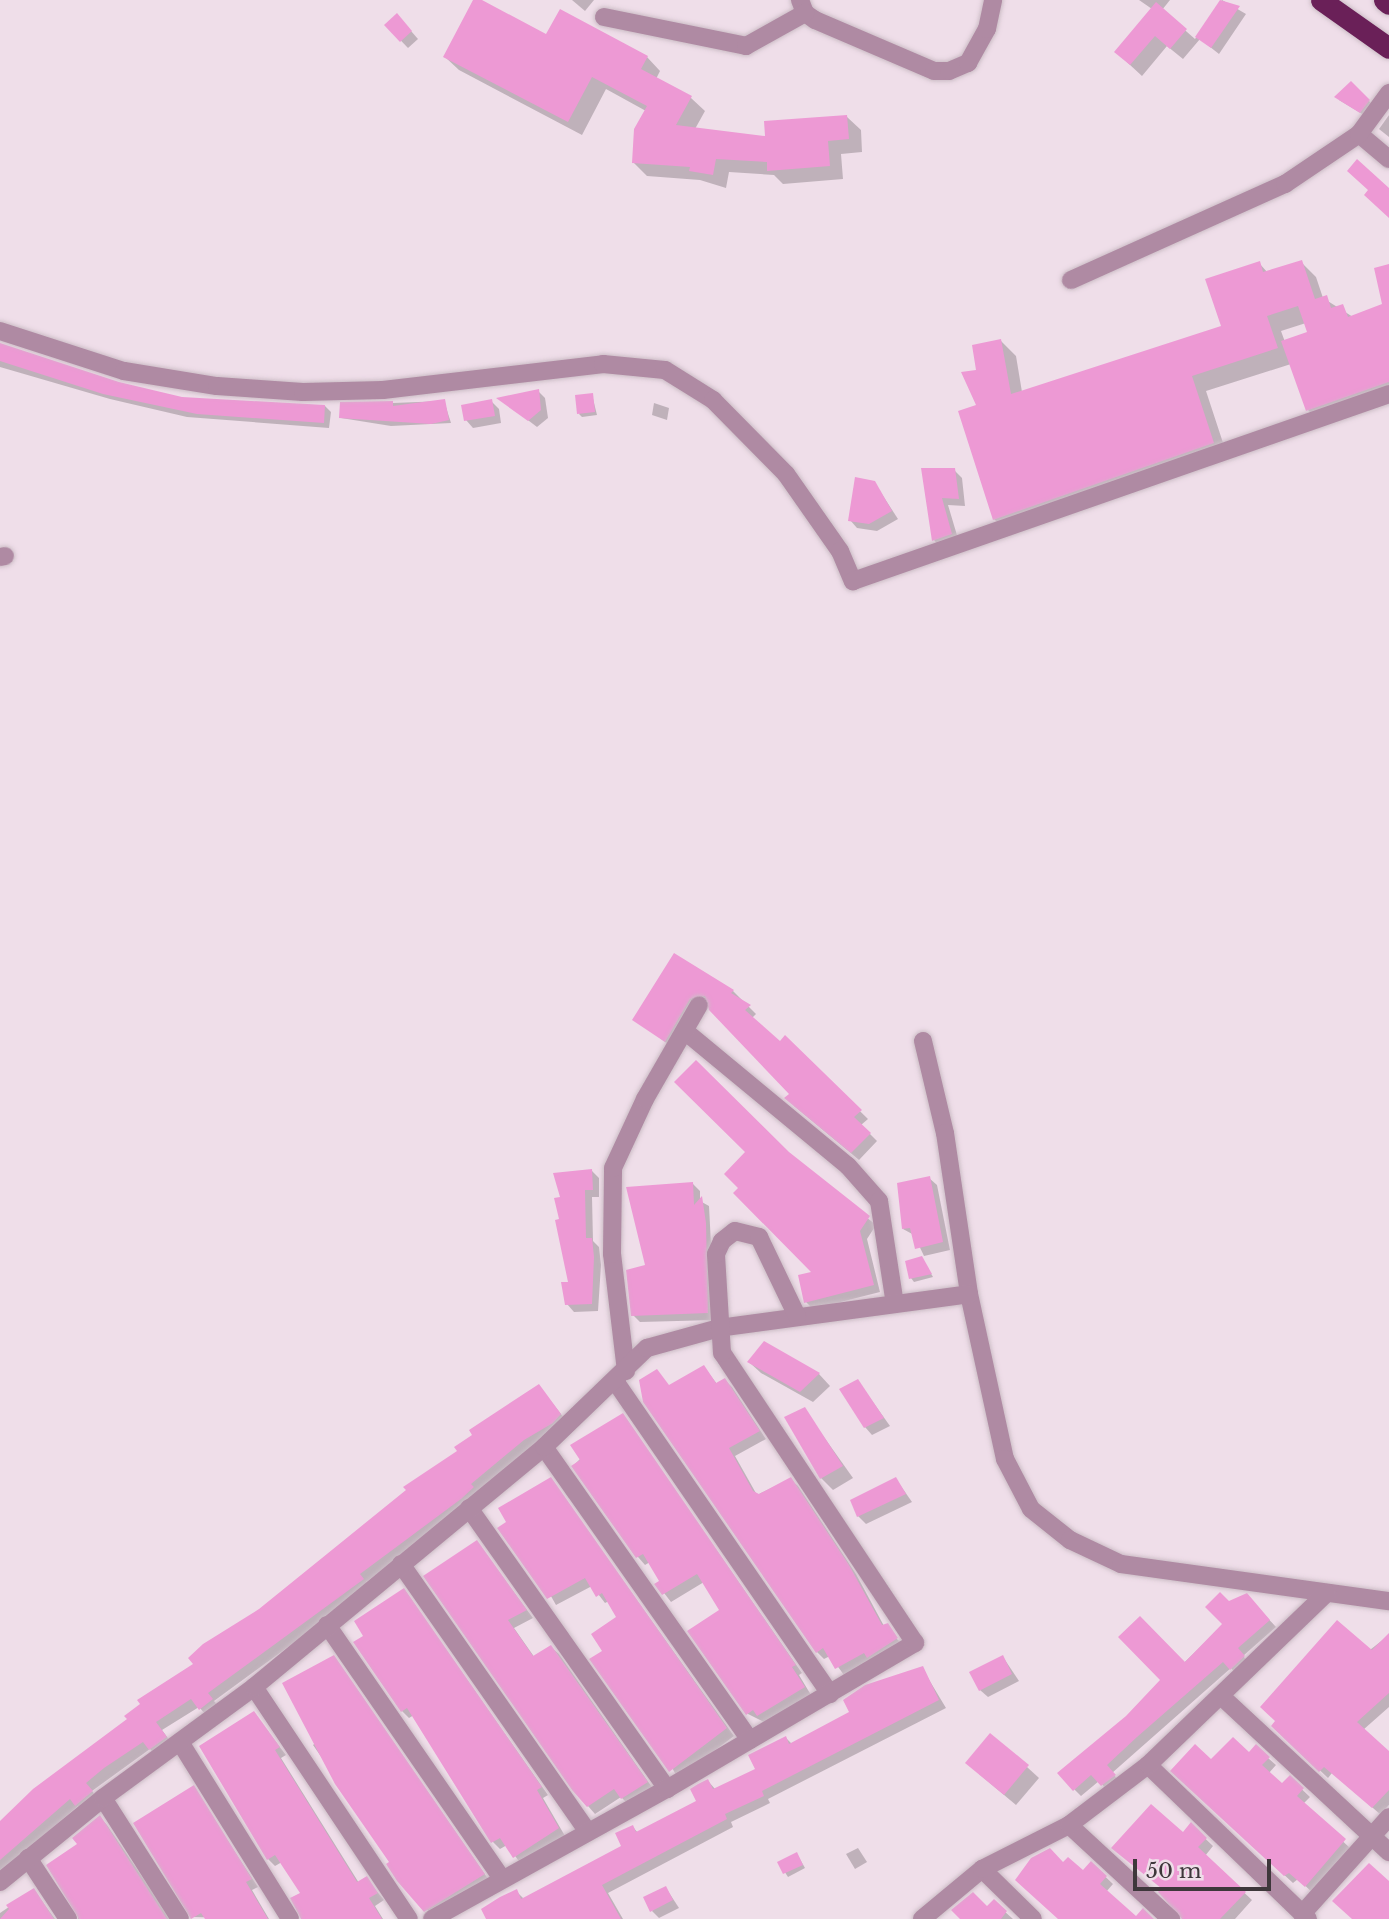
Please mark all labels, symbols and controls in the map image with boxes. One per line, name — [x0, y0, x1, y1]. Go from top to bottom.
scale bar — [1137, 1846, 1275, 1890]
text: 50 m — [1146, 1858, 1201, 1884]

